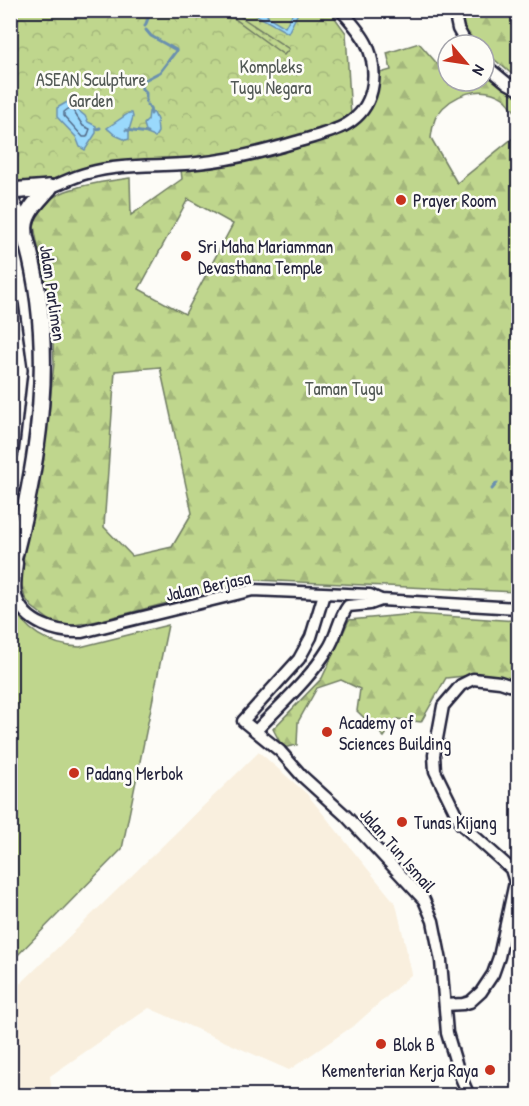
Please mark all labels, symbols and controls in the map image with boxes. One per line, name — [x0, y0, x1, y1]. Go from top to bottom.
north arrow — [436, 33, 496, 93]
park label: Kompleks Tugu Negara — [231, 54, 311, 100]
text: N — [467, 61, 491, 80]
park label: ASEAN Sculpture Garden — [36, 67, 146, 113]
place label: Prayer Room — [413, 188, 496, 213]
marker: Prayer Room — [394, 193, 408, 207]
place label: Sri Maha Mariamman Devasthana Temple — [198, 234, 333, 280]
street label: Jalan Parlimen — [34, 243, 72, 343]
marker: Sri Maha Mariamman Devasthana Temple — [179, 249, 193, 263]
park label: Taman Tugu — [305, 376, 383, 401]
street label: Jalan Berjasa — [163, 565, 253, 607]
place label: Academy of Sciences Building — [339, 710, 451, 756]
marker: Academy of Sciences Building — [320, 725, 334, 739]
place label: Padang Merbok — [86, 761, 184, 786]
marker: Padang Merbok — [67, 766, 81, 780]
street label: Jalan Tun Ismail — [354, 802, 442, 898]
place label: Tunas Kijang — [414, 810, 497, 835]
marker: Tunas Kijang — [395, 815, 409, 829]
place label: Blok B — [393, 1032, 435, 1057]
marker: Blok B — [374, 1037, 388, 1051]
place label: Kementerian Kerja Raya — [321, 1058, 478, 1083]
marker: Kementerian Kerja Raya — [483, 1063, 497, 1077]

